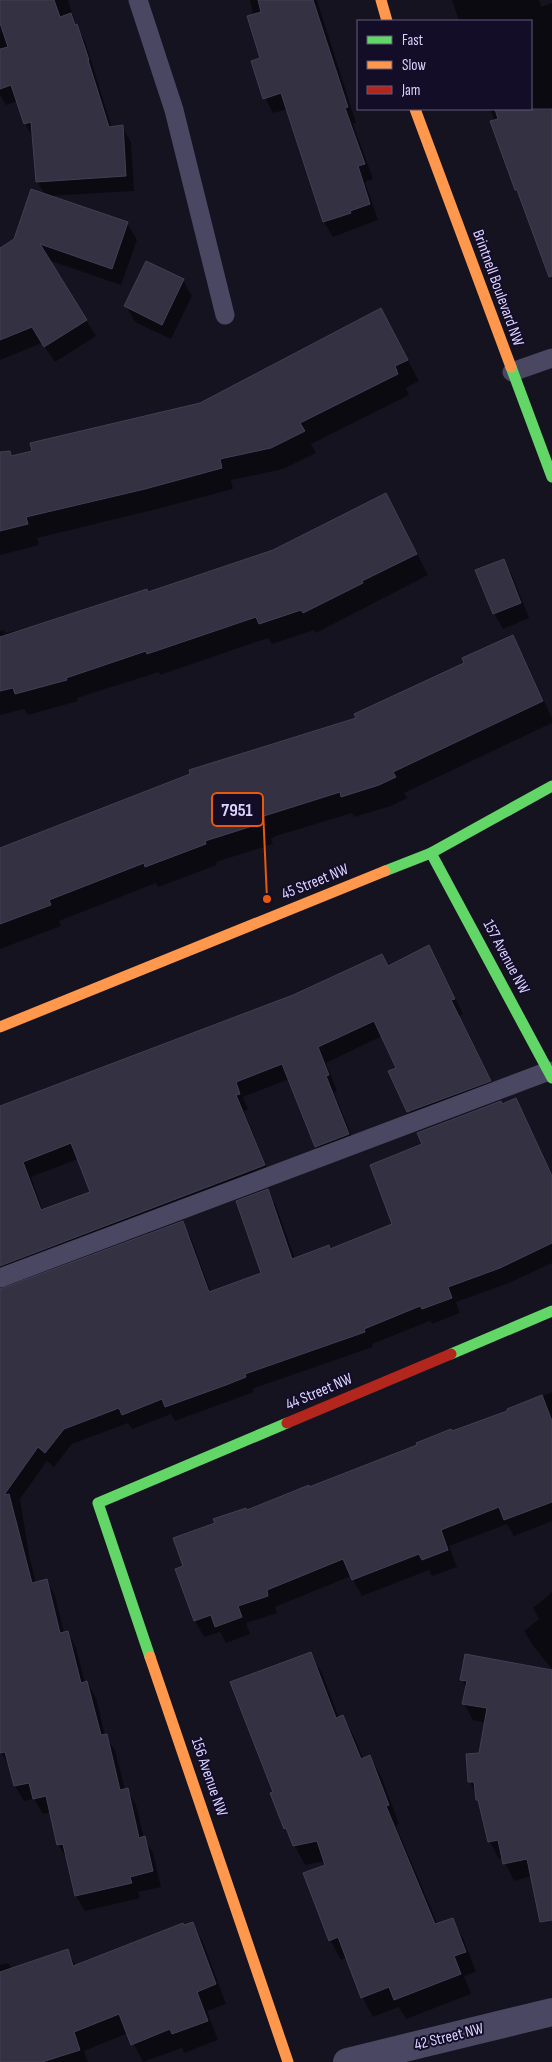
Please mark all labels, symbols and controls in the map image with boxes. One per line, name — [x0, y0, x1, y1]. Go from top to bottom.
legend — [357, 20, 532, 110]
text: Fast — [402, 31, 424, 50]
text: Slow — [402, 56, 426, 75]
text: Jam — [401, 81, 420, 100]
street label: Brintnell Boulevard NW — [468, 227, 528, 349]
callout: 7951 — [212, 793, 263, 826]
text: 7951 — [221, 800, 253, 821]
street label: 45 Street NW — [279, 860, 352, 904]
street label: 157 Avenue NW — [479, 917, 534, 998]
street label: 44 Street NW — [283, 1369, 356, 1415]
street label: 156 Avenue NW — [187, 1735, 231, 1819]
street label: 42 Street NW — [412, 2019, 486, 2055]

